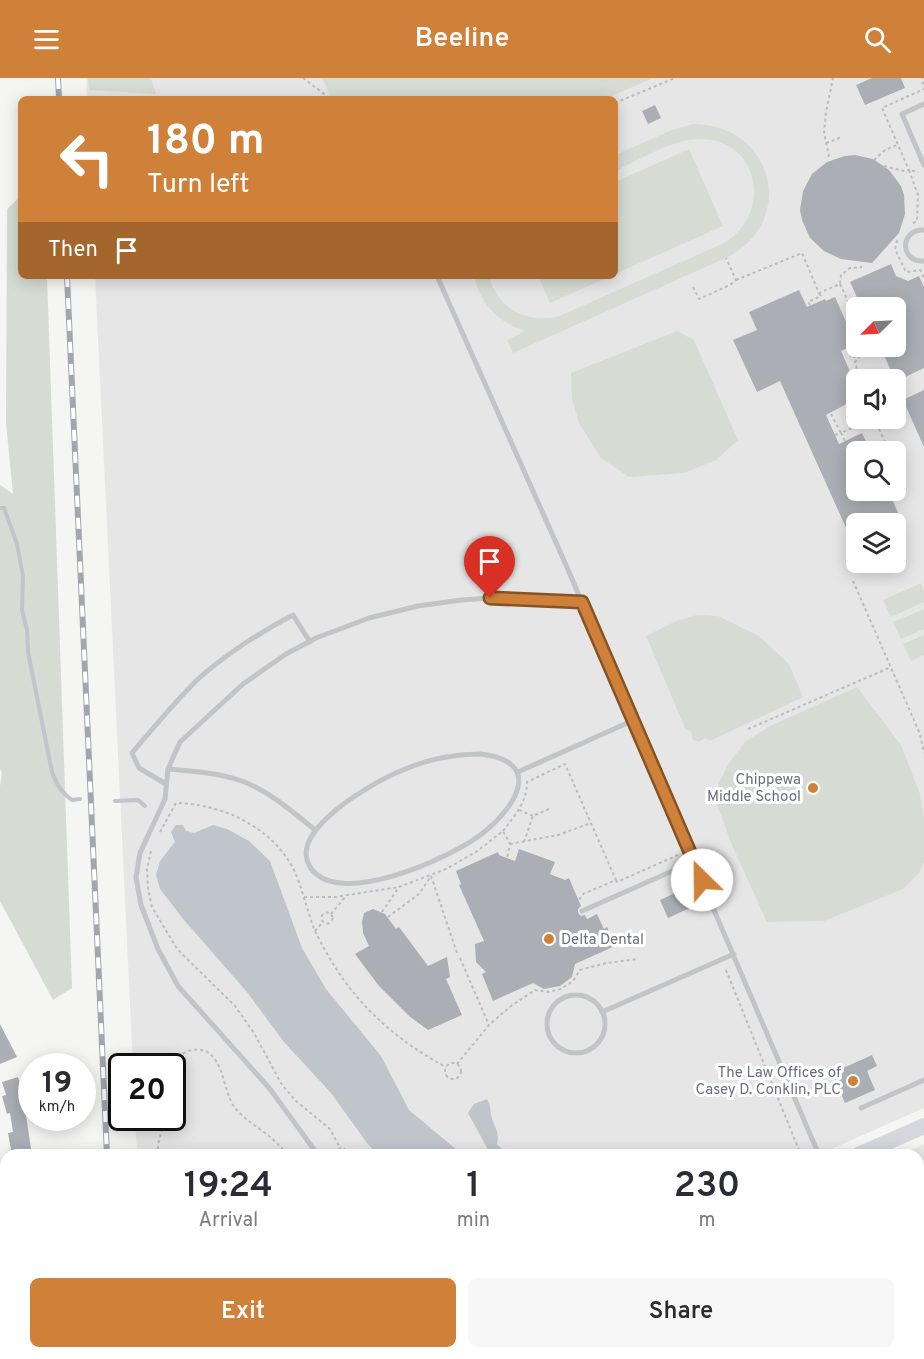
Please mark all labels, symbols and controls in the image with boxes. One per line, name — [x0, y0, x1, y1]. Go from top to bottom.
text: Beeline — [415, 22, 509, 56]
icon: menu — [30, 23, 63, 56]
icon: search — [861, 23, 894, 56]
text: 180 m — [147, 116, 264, 169]
icon: left — [48, 120, 126, 198]
text: Turn left — [147, 168, 249, 202]
icon: arrive — [110, 234, 143, 267]
text: Then — [48, 237, 98, 264]
north arrow — [846, 297, 906, 357]
map controls — [846, 297, 906, 573]
button: sound — [846, 369, 906, 429]
button: search — [846, 441, 906, 501]
button: layers — [846, 513, 906, 573]
pin — [464, 536, 515, 598]
icon: arrive — [473, 545, 506, 578]
place label: Chippewa Middle School — [707, 771, 801, 807]
marker: Chippewa Middle School — [806, 781, 820, 795]
position arrow — [670, 848, 734, 912]
place label: Delta Dental — [561, 931, 644, 950]
marker: Delta Dental — [542, 932, 556, 946]
speed limit sign: 20 — [108, 1053, 186, 1131]
place label: The Law Offices of Casey D. Conklin, PLC — [696, 1064, 841, 1100]
text: 19 — [42, 1066, 72, 1103]
marker: The Law Offices of Casey D. Conklin, PLC — [846, 1074, 860, 1088]
text: km/h — [39, 1098, 75, 1117]
text: 19:24 — [184, 1164, 273, 1210]
text: 1 — [466, 1164, 480, 1210]
text: 230 — [674, 1164, 740, 1210]
text: Arrival — [199, 1208, 258, 1234]
text: min — [457, 1208, 490, 1234]
text: m — [699, 1208, 715, 1234]
button: Exit — [30, 1278, 456, 1347]
button: Share — [468, 1278, 894, 1347]

